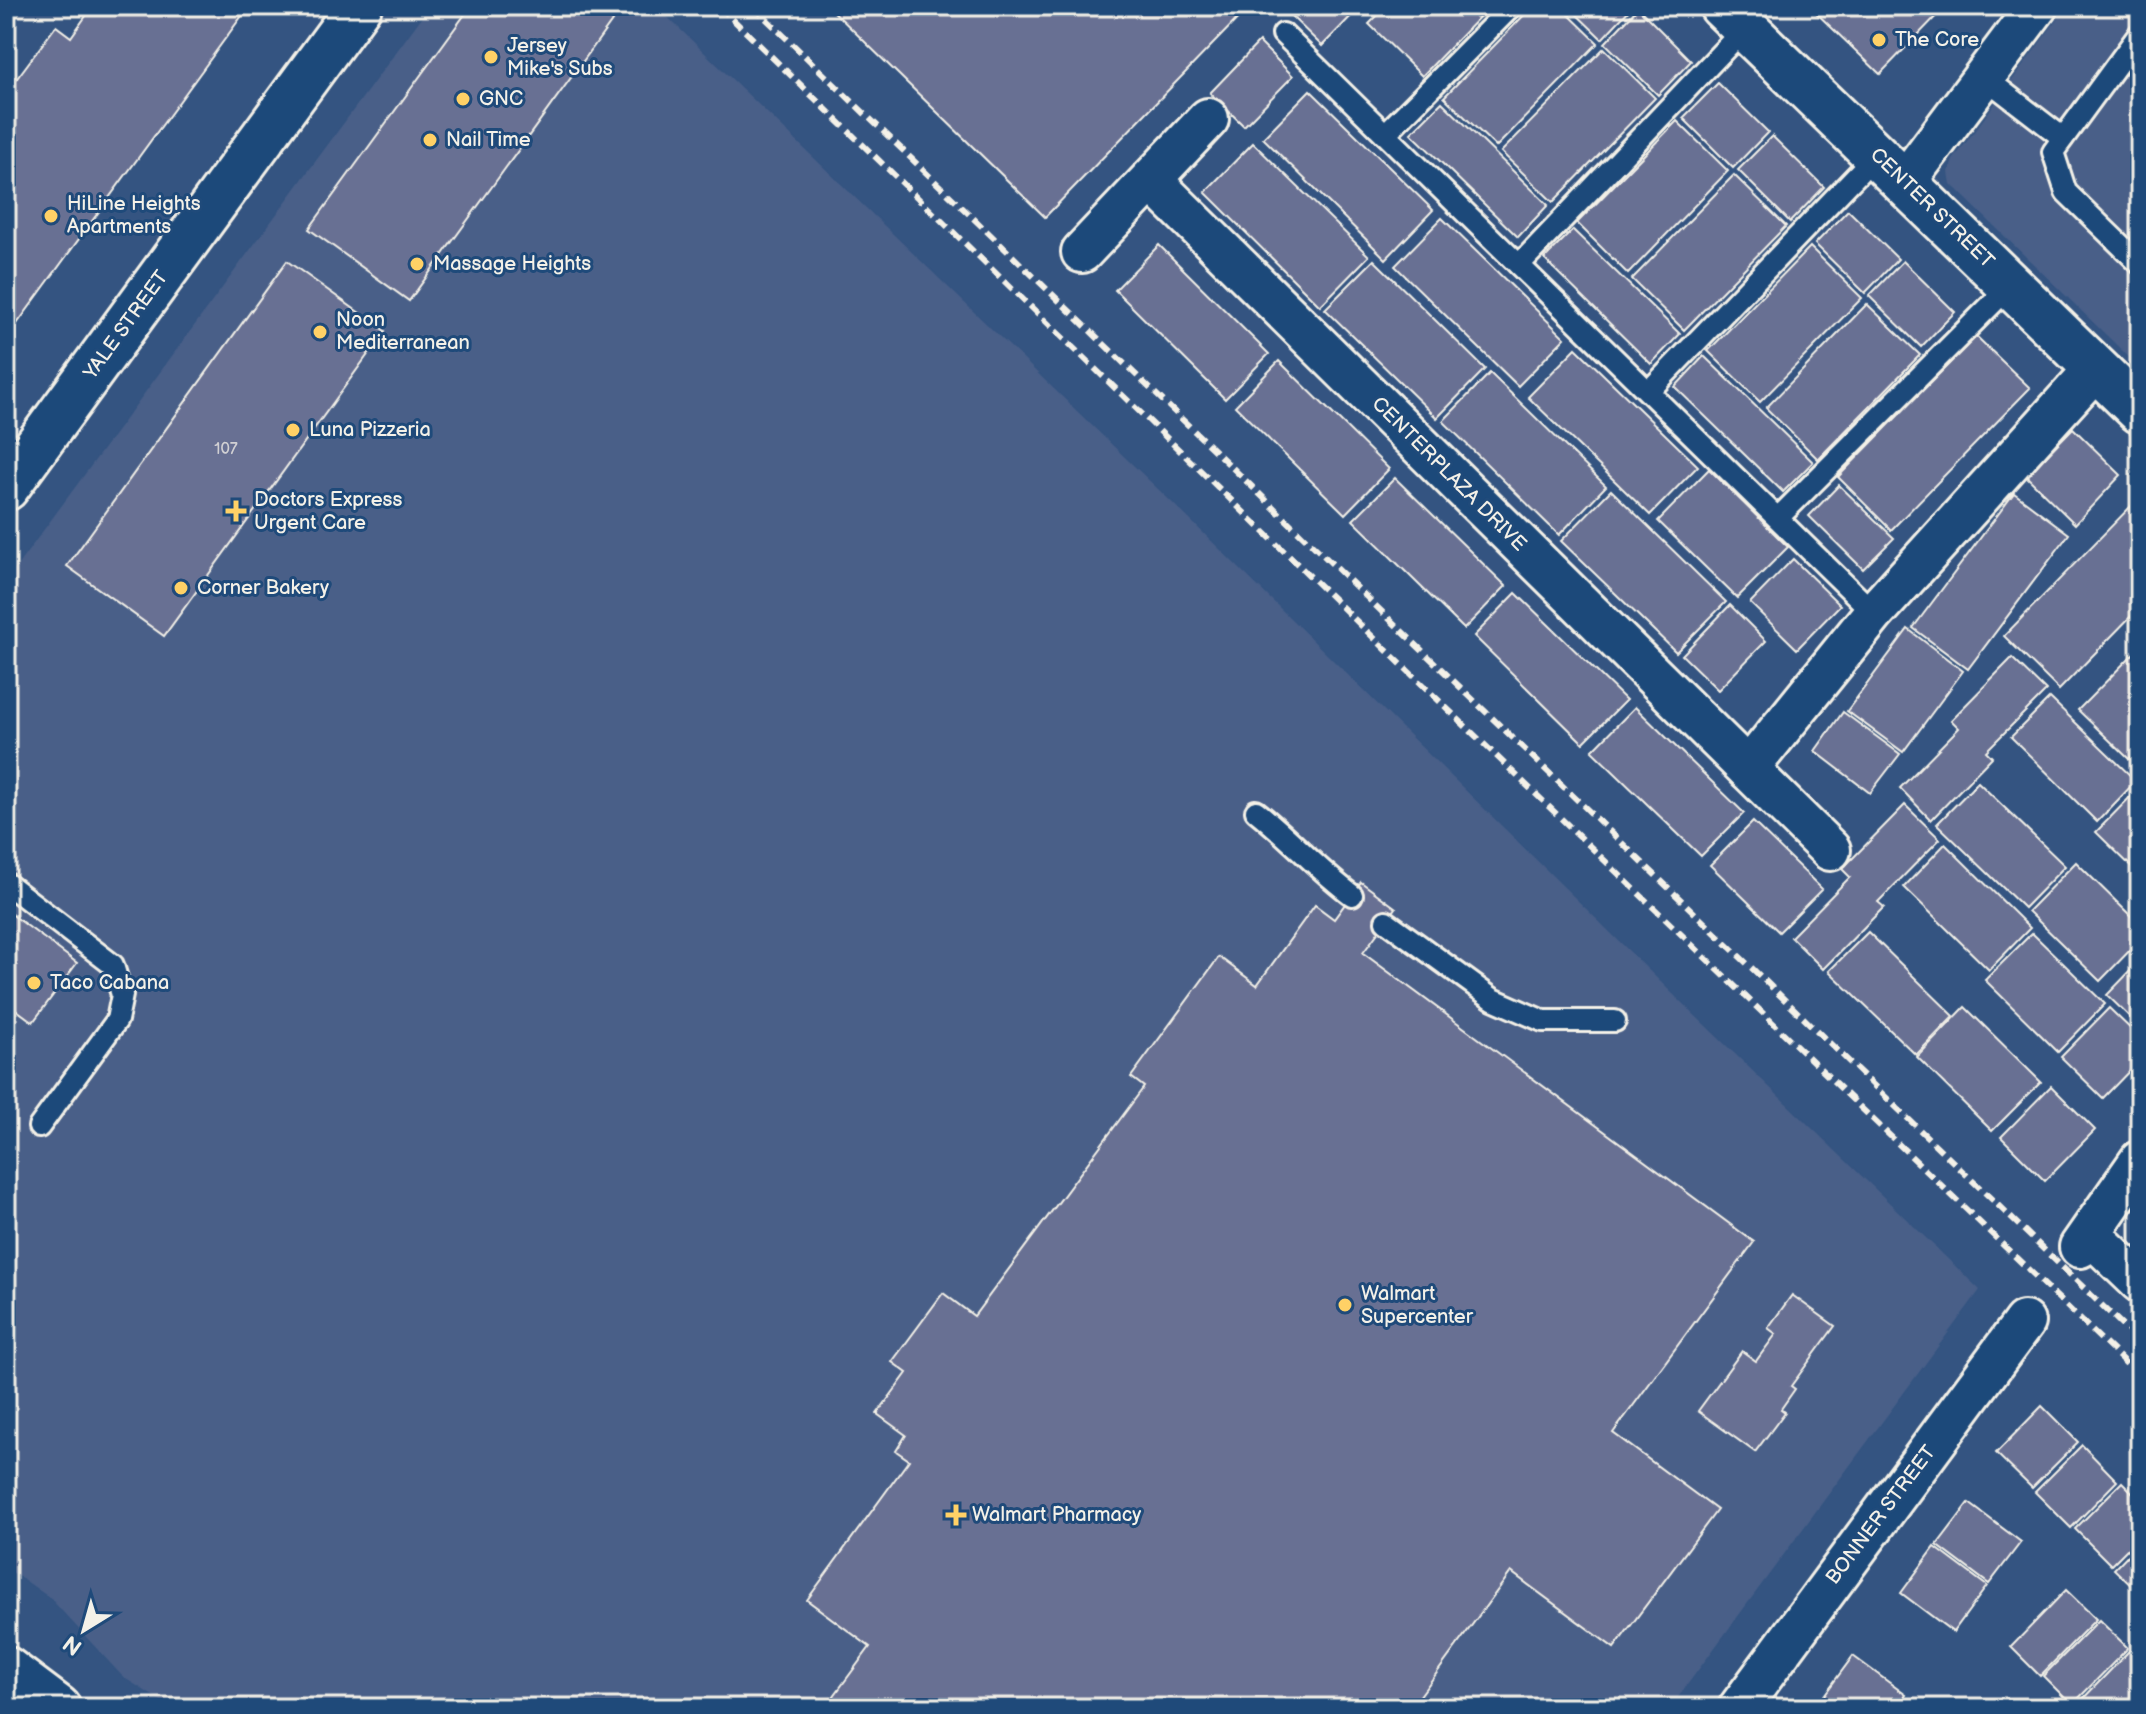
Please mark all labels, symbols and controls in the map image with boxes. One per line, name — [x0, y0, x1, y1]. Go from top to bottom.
place label: The Core — [1895, 28, 1979, 52]
marker: The Core — [1870, 31, 1888, 49]
place label: Jersey Mike's Subs — [507, 34, 613, 81]
marker: Jersey Mike's Subs — [482, 48, 500, 66]
place label: GNC — [479, 87, 523, 111]
marker: GNC — [454, 90, 472, 108]
place label: Nail Time — [446, 128, 531, 152]
marker: Nail Time — [421, 131, 439, 149]
street label: CENTER STREET — [1865, 143, 1999, 273]
place label: HiLine Heights Apartments — [67, 192, 201, 239]
marker: HiLine Heights Apartments — [42, 207, 60, 225]
place label: Massage Heights — [433, 252, 591, 276]
marker: Massage Heights — [408, 255, 426, 273]
street label: YALE STREET — [78, 266, 173, 385]
place label: Noon Mediterranean — [336, 308, 470, 355]
marker: Noon Mediterranean — [311, 323, 329, 341]
street label: CENTERPLAZA DRIVE — [1367, 392, 1531, 556]
place label: Luna Pizzeria — [309, 418, 431, 442]
marker: Luna Pizzeria — [284, 421, 302, 439]
house number: 107 — [214, 440, 238, 459]
place label: Doctors Express Urgent Care — [254, 488, 402, 535]
marker: Doctors Express Urgent Care — [225, 500, 247, 522]
place label: Corner Bakery — [197, 576, 329, 600]
marker: Corner Bakery — [172, 579, 190, 597]
place label: Taco Cabana — [50, 971, 169, 995]
marker: Taco Cabana — [25, 974, 43, 992]
place label: Walmart Supercenter — [1361, 1282, 1474, 1329]
marker: Walmart Supercenter — [1336, 1296, 1354, 1314]
street label: BONNER STREET — [1821, 1441, 1941, 1589]
place label: Walmart Pharmacy — [972, 1503, 1141, 1527]
marker: Walmart Pharmacy — [947, 1506, 965, 1524]
north arrow — [44, 1590, 124, 1670]
text: N — [58, 1629, 88, 1661]

